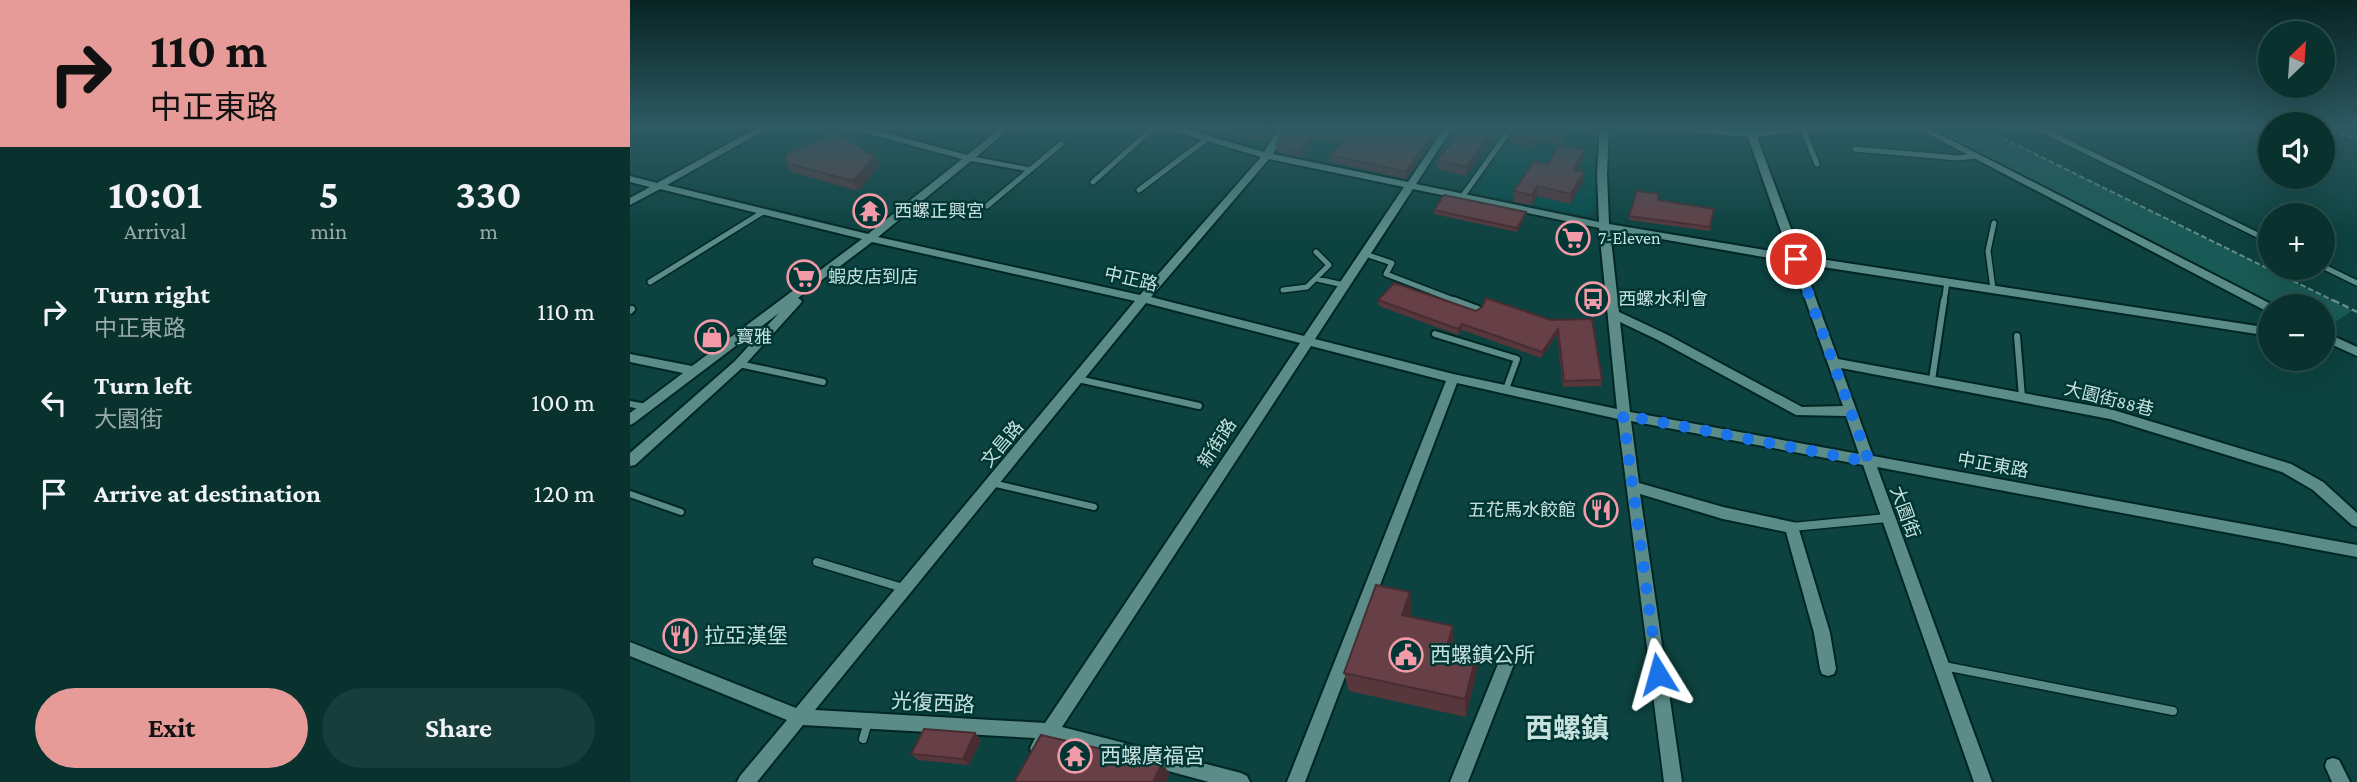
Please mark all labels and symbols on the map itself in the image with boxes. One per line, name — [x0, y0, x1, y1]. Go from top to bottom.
north arrow — [2258, 21, 2334, 98]
temple icon: 西螺正興宮 — [851, 192, 889, 230]
place label: 西螺正興宮 — [894, 201, 984, 221]
supermarket icon: 7-Eleven — [1554, 219, 1592, 257]
place label: 7-Eleven — [1598, 228, 1661, 248]
pin — [1766, 229, 1826, 289]
supermarket icon: 蝦皮店到店 — [785, 258, 823, 296]
street label: 中正路 — [1102, 263, 1160, 295]
place label: 蝦皮店到店 — [828, 267, 918, 287]
bus stop icon: 西螺水利會 — [1574, 280, 1612, 318]
place label: 西螺水利會 — [1618, 289, 1708, 309]
shop icon: 寶雅 — [693, 318, 731, 356]
place label: 寶雅 — [736, 327, 772, 347]
street label: 大園街88巷 — [2062, 378, 2156, 420]
street label: 新街路 — [1194, 415, 1240, 471]
street label: 文昌路 — [977, 417, 1027, 471]
street label: 中正東路 — [1956, 449, 2030, 481]
street label: 大園街 — [1886, 483, 1924, 541]
restaurant icon: 五花馬水餃館 — [1582, 491, 1620, 529]
place label: 五花馬水餃館 — [1468, 500, 1576, 520]
restaurant icon: 拉亞漢堡 — [661, 617, 699, 655]
place label: 拉亞漢堡 — [704, 624, 788, 648]
public building icon: 西螺鎮公所 — [1387, 636, 1425, 674]
position arrow — [1621, 637, 1695, 711]
place label: 西螺鎮公所 — [1430, 643, 1535, 667]
street label: 光復西路 — [890, 689, 976, 717]
district label: 西螺鎮 — [1525, 713, 1609, 744]
temple icon: 西螺廣福宮 — [1056, 737, 1094, 775]
place label: 西螺廣福宮 — [1100, 744, 1205, 768]

